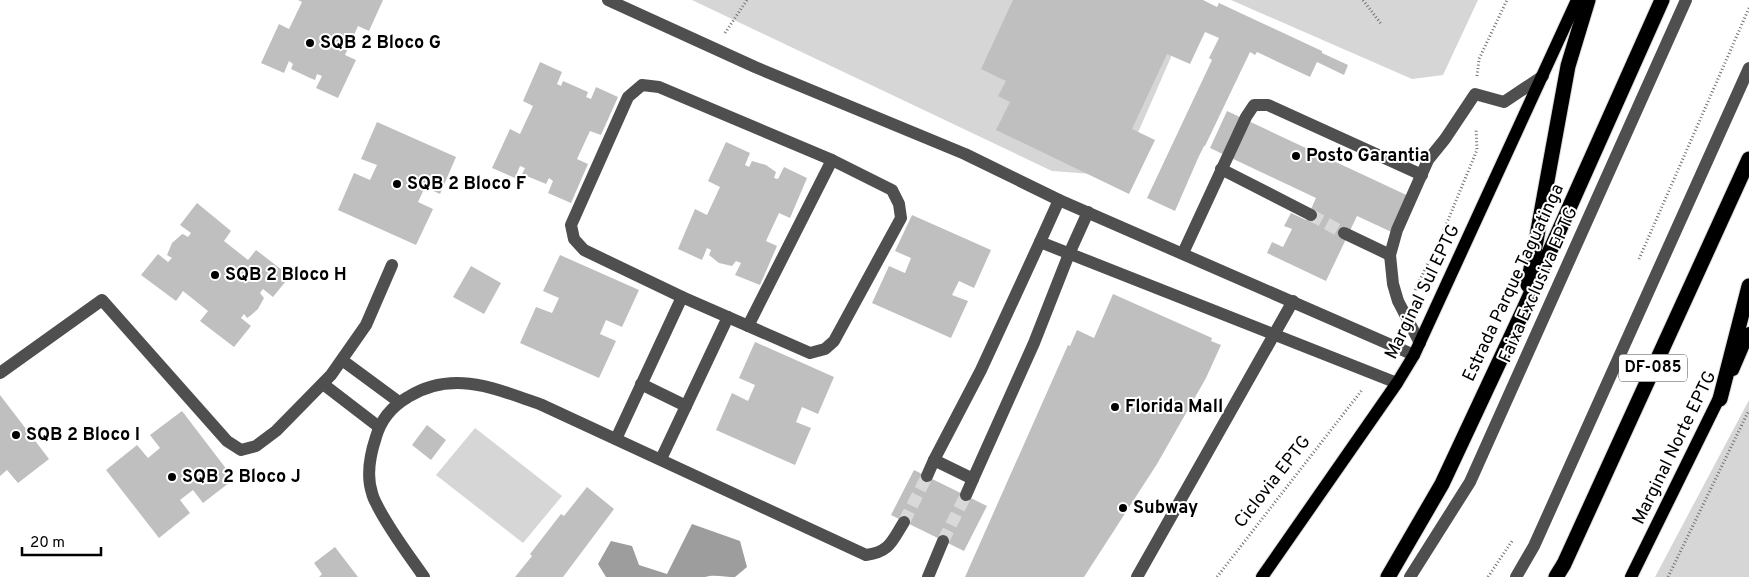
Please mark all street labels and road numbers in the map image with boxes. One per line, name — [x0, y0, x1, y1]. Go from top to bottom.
street label: Estrada Parque Taguatinga — [1458, 181, 1570, 385]
street label: Faixa Exclusiva EPTG — [1494, 204, 1584, 366]
street label: Marginal Sul EPTG — [1380, 221, 1466, 363]
road number: DF-085 — [1619, 354, 1687, 382]
street label: Marginal Norte EPTG — [1628, 367, 1722, 529]
street label: Ciclovia EPTG — [1230, 431, 1316, 533]

